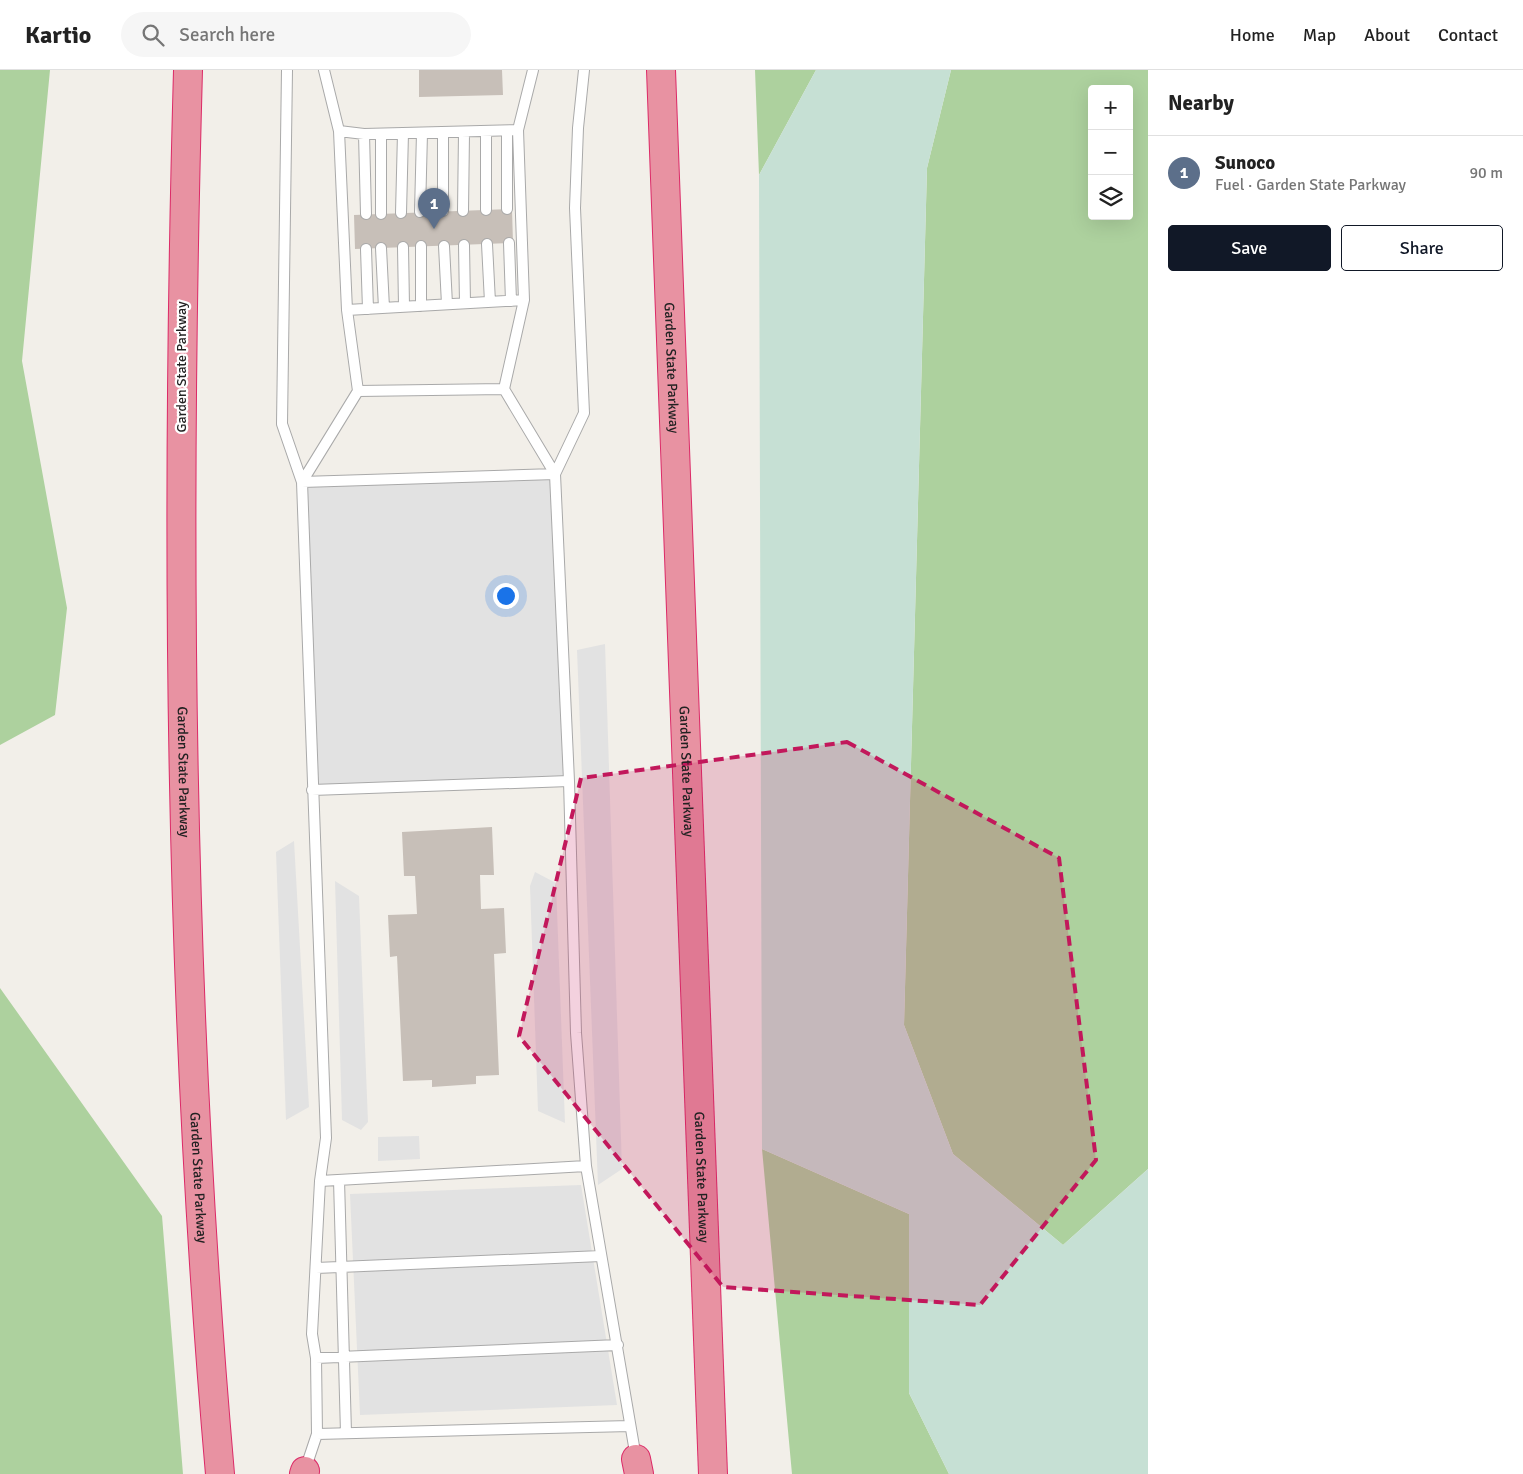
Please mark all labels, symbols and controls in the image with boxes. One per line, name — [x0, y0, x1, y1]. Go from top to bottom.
search box — [121, 12, 471, 57]
text: Kartio — [25, 20, 91, 50]
icon: search — [139, 21, 167, 49]
text: Search here — [179, 23, 275, 47]
text: Home — [1230, 24, 1275, 46]
text: Map — [1303, 24, 1336, 46]
text: About — [1364, 24, 1410, 46]
text: Contact — [1438, 24, 1498, 46]
map controls — [1088, 85, 1133, 220]
button: + — [1088, 85, 1133, 130]
text: Nearby — [1168, 90, 1234, 116]
button: − — [1088, 130, 1133, 175]
text: Sunoco — [1215, 151, 1275, 175]
text: 1 — [1180, 163, 1188, 183]
text: 90 m — [1469, 163, 1503, 183]
button: layers — [1088, 175, 1133, 220]
text: Fuel · Garden State Parkway — [1215, 175, 1406, 195]
pin: 1 — [418, 188, 450, 229]
button: Save — [1168, 225, 1331, 271]
button: Share — [1341, 225, 1503, 271]
street label: Garden State Parkway — [173, 301, 190, 433]
street label: Garden State Parkway — [661, 302, 683, 434]
your location — [493, 583, 519, 609]
street label: Garden State Parkway — [174, 706, 194, 838]
street label: Garden State Parkway — [676, 706, 698, 838]
street label: Garden State Parkway — [691, 1111, 713, 1244]
street label: Garden State Parkway — [187, 1112, 211, 1244]

